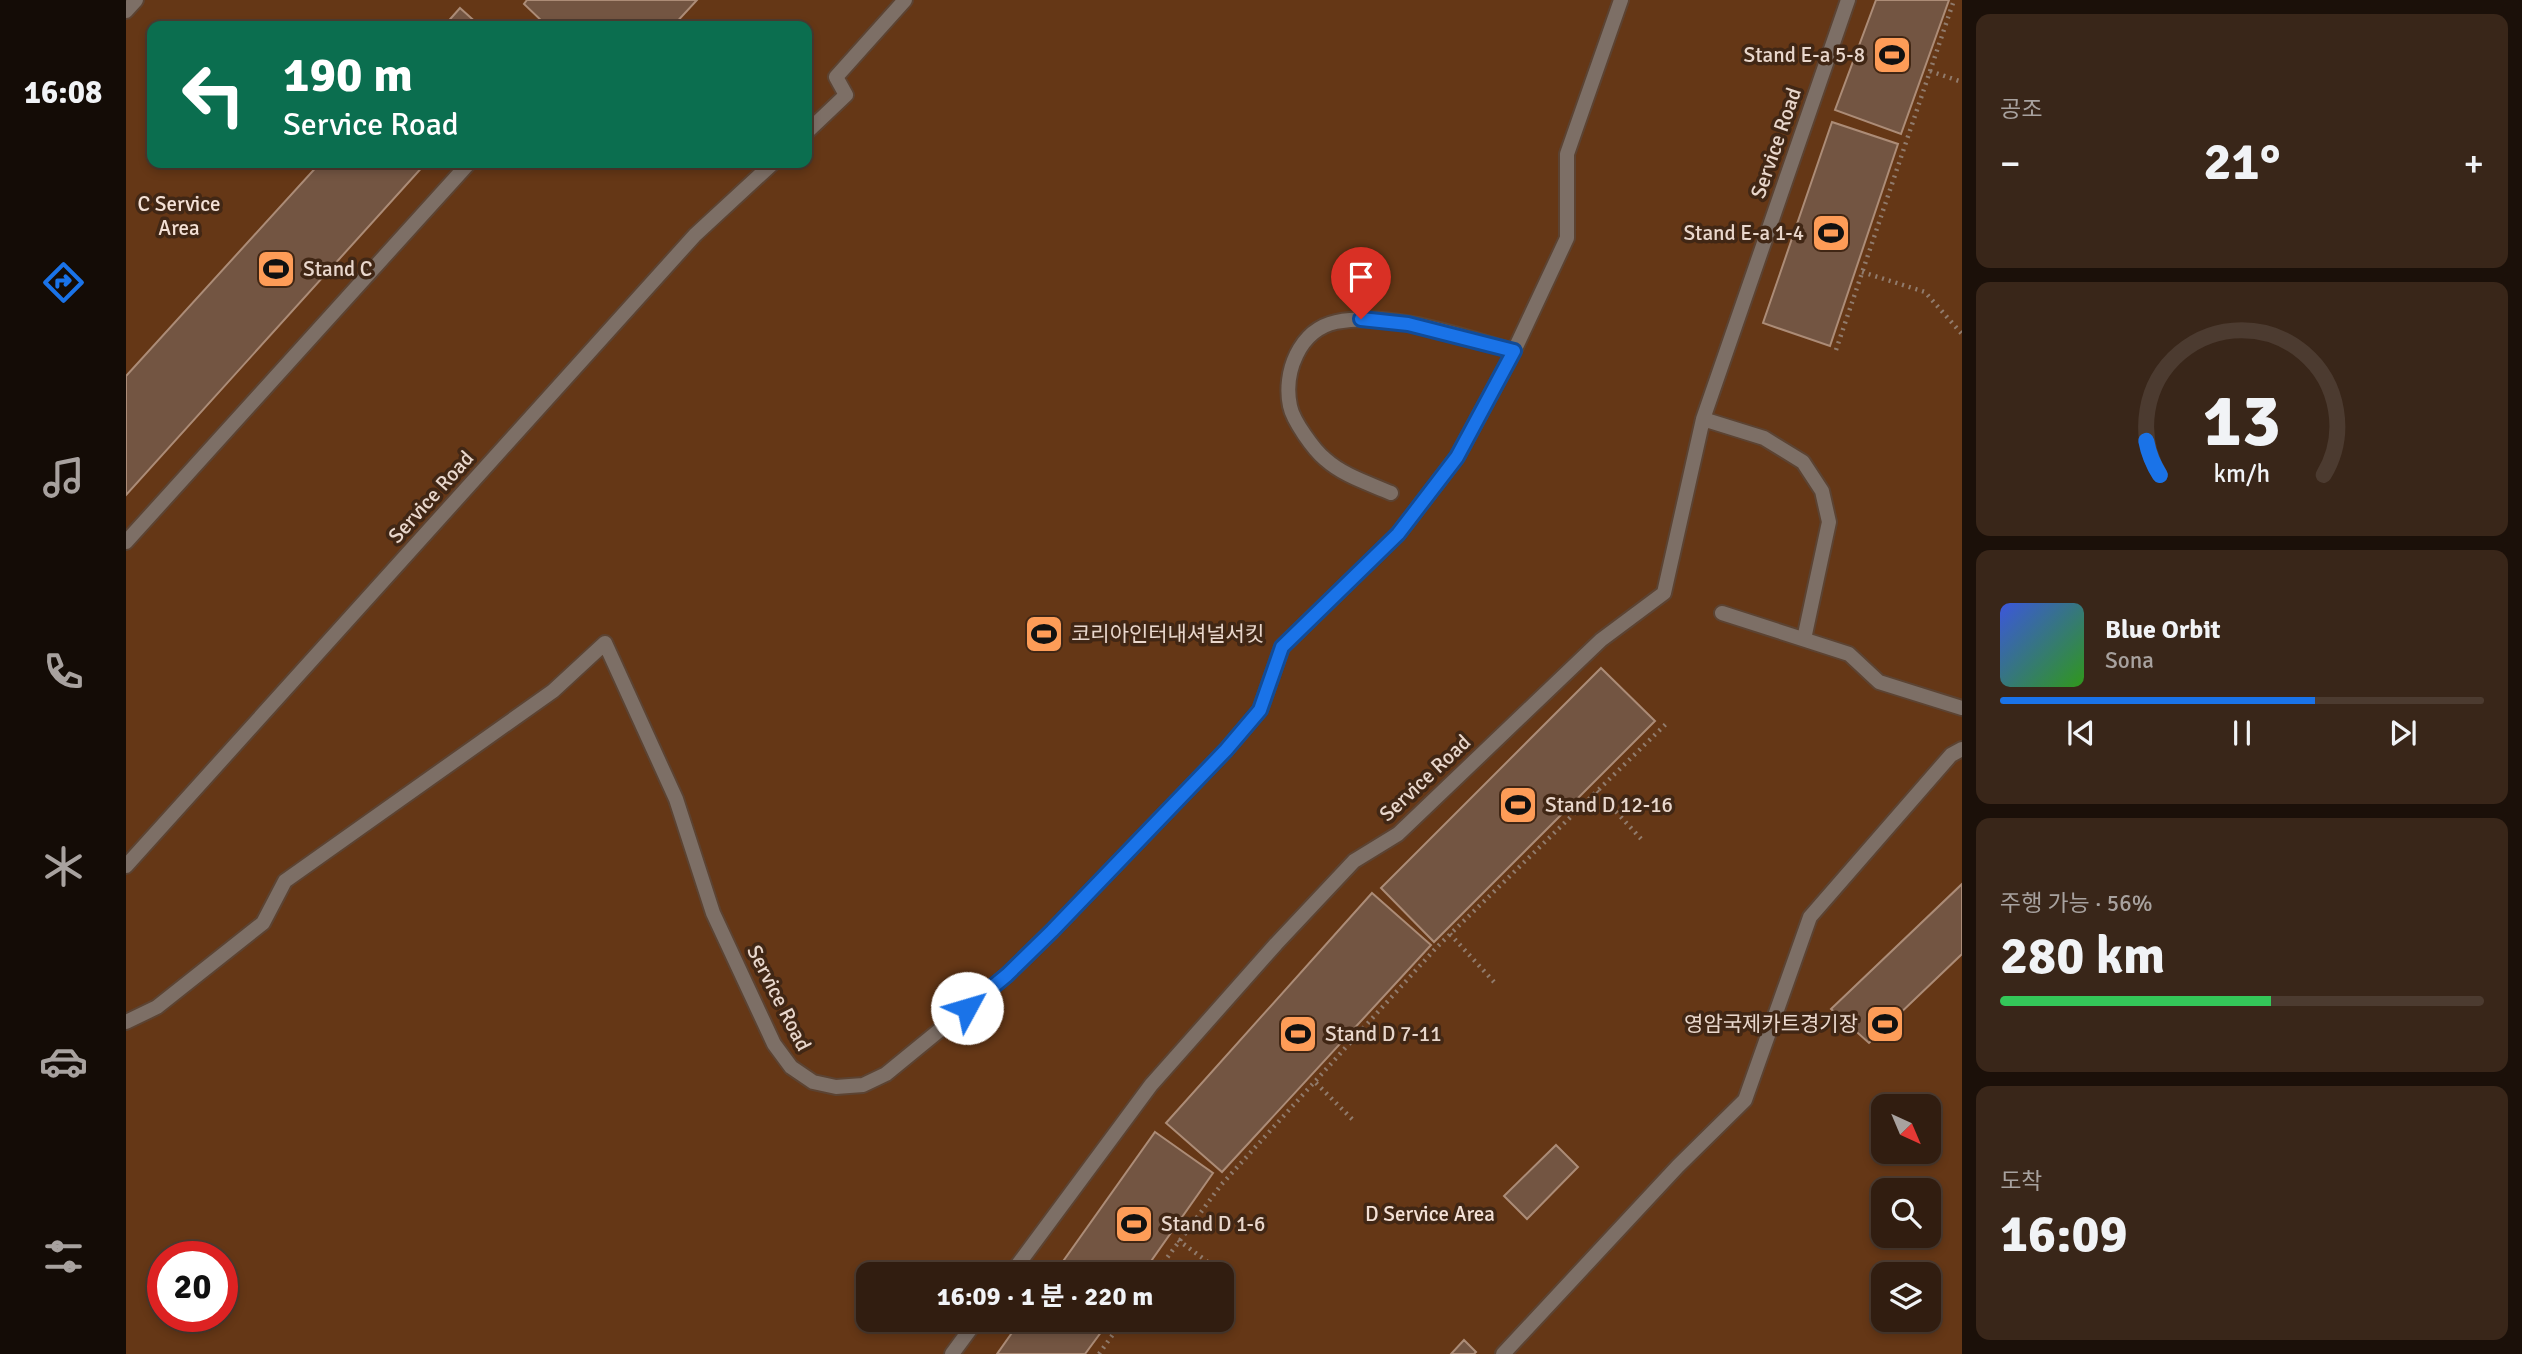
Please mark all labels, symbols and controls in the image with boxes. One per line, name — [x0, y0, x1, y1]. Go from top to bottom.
sports icon: Stand E-a 5-8 — [1871, 34, 1913, 76]
place label: Stand E-a 5-8 — [1744, 42, 1865, 68]
text: 190 m — [283, 45, 413, 105]
icon: left — [168, 49, 259, 140]
text: 16:08 — [24, 73, 102, 112]
street label: Service Road — [1745, 84, 1807, 202]
text: 공조 — [2000, 95, 2042, 124]
text: Service Road — [283, 105, 459, 144]
text: 21° — [2204, 130, 2280, 194]
text: − — [2000, 140, 2021, 187]
text: + — [2463, 140, 2484, 187]
park label: C Service Area — [137, 191, 221, 241]
sports icon: Stand E-a 1-4 — [1810, 212, 1852, 254]
place label: Stand E-a 1-4 — [1683, 220, 1804, 246]
pin — [1331, 247, 1391, 319]
sports icon: Stand C — [255, 248, 297, 290]
place label: Stand C — [303, 256, 373, 282]
icon: directions — [39, 258, 88, 307]
icon: arrive — [1342, 258, 1380, 296]
text: 13 — [2203, 377, 2281, 466]
street label: Service Road — [383, 445, 479, 549]
icon: music — [39, 453, 88, 502]
text: km/h — [2214, 458, 2270, 489]
sports icon: 코리아인터내셔널서킷 — [1023, 613, 1065, 655]
text: Blue Orbit — [2105, 614, 2221, 646]
place label: 코리아인터내셔널서킷 — [1071, 621, 1264, 647]
text: Sona — [2105, 646, 2154, 675]
icon: phone — [39, 647, 88, 696]
icon: previous — [2062, 714, 2100, 752]
icon: pause — [2223, 714, 2261, 752]
icon: next — [2384, 714, 2422, 752]
street label: Service Road — [1374, 729, 1476, 827]
sports icon: Stand D 12-16 — [1497, 784, 1539, 826]
place label: Stand D 12-16 — [1545, 792, 1673, 818]
icon: climate — [39, 842, 88, 891]
text: 주행 가능 · 56% — [2000, 889, 2153, 918]
text: 280 km — [2000, 924, 2165, 988]
street label: Service Road — [741, 941, 817, 1055]
position arrow — [930, 971, 1004, 1045]
sports icon: 영암국제카트경기장 — [1864, 1003, 1906, 1045]
place label: 영암국제카트경기장 — [1684, 1011, 1858, 1037]
sports icon: Stand D 7-11 — [1277, 1013, 1319, 1055]
place label: Stand D 7-11 — [1325, 1021, 1441, 1047]
icon: car — [39, 1037, 88, 1086]
north arrow — [1871, 1094, 1941, 1164]
map controls — [1871, 1094, 1941, 1332]
text: 도착 — [2000, 1167, 2042, 1196]
button: search — [1871, 1178, 1941, 1248]
park label: D Service Area — [1365, 1201, 1495, 1227]
text: 16:09 — [2000, 1202, 2128, 1266]
sports icon: Stand D 1-6 — [1113, 1203, 1155, 1245]
place label: Stand D 1-6 — [1161, 1211, 1265, 1237]
icon: filters — [39, 1232, 88, 1281]
speed limit sign: 20 — [147, 1241, 238, 1332]
button: layers — [1871, 1262, 1941, 1332]
text: 16:09 · 1 분 · 220 m — [937, 1281, 1153, 1313]

